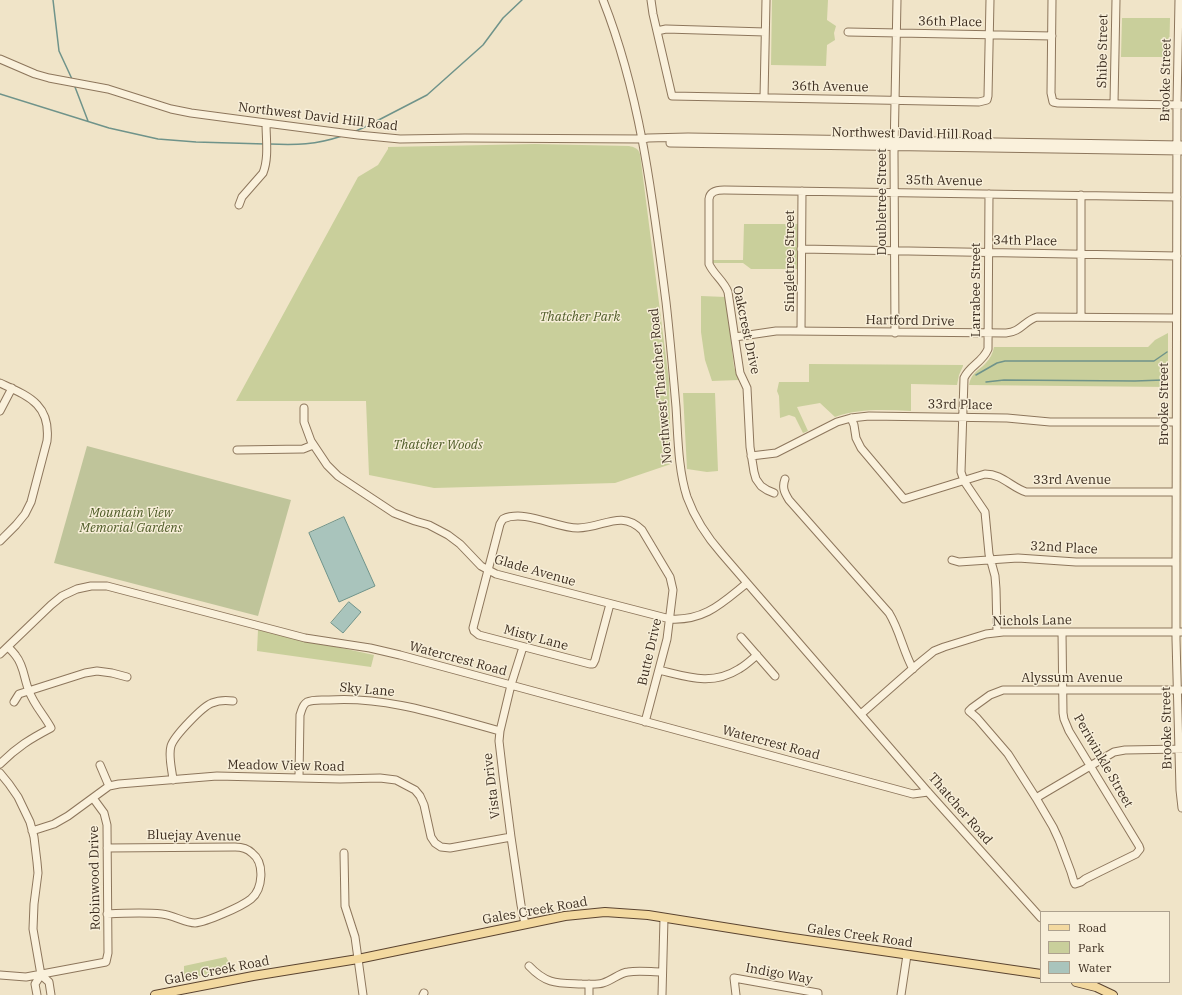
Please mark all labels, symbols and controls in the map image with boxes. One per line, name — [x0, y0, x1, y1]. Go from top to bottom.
street label: 36th Place — [918, 14, 982, 30]
street label: Shibe Street — [1095, 14, 1111, 88]
street label: Brooke Street — [1157, 38, 1175, 122]
street label: 36th Avenue — [791, 79, 869, 95]
street label: Northwest David Hill Road — [237, 99, 399, 135]
street label: Northwest David Hill Road — [831, 125, 993, 143]
street label: Doubletree Street — [874, 148, 890, 256]
street label: 35th Avenue — [905, 173, 983, 189]
street label: Singletree Street — [782, 210, 798, 312]
street label: 34th Place — [993, 233, 1057, 249]
street label: Larrabee Street — [968, 243, 984, 337]
street label: Oakcrest Drive — [729, 284, 763, 376]
street label: Northwest Thatcher Road — [646, 307, 676, 465]
park label: Thatcher Park — [540, 309, 620, 325]
street label: Hartford Drive — [865, 312, 955, 330]
street label: Brooke Street — [1156, 362, 1172, 446]
street label: 33rd Place — [927, 397, 993, 413]
park label: Thatcher Woods — [393, 437, 483, 453]
street label: 33rd Avenue — [1033, 472, 1111, 488]
park label: Mountain View Memorial Gardens — [79, 505, 183, 536]
street label: 32nd Place — [1030, 538, 1098, 558]
street label: Glade Avenue — [492, 552, 578, 590]
street label: Nichols Lane — [992, 613, 1072, 629]
street label: Butte Drive — [635, 617, 665, 687]
street label: Misty Lane — [502, 622, 570, 654]
street label: Watercrest Road — [407, 638, 509, 680]
street label: Alyssum Avenue — [1021, 670, 1123, 686]
street label: Sky Lane — [339, 680, 395, 700]
street label: Brooke Street — [1158, 686, 1176, 770]
street label: Periwinkle Street — [1070, 712, 1136, 810]
street label: Watercrest Road — [720, 722, 822, 764]
street label: Vista Drive — [480, 752, 504, 820]
street label: Meadow View Road — [227, 757, 345, 775]
street label: Thatcher Road — [925, 770, 995, 848]
street label: Robinwood Drive — [86, 826, 104, 930]
street label: Bluejay Avenue — [147, 827, 241, 845]
street label: Gales Creek Road — [481, 894, 589, 928]
legend — [1040, 911, 1170, 983]
text: Road — [1078, 920, 1107, 935]
street label: Gales Creek Road — [806, 921, 914, 951]
text: Park — [1078, 940, 1104, 955]
street label: Gales Creek Road — [163, 953, 271, 989]
street label: Indigo Way — [744, 960, 814, 988]
text: Water — [1078, 960, 1111, 975]

